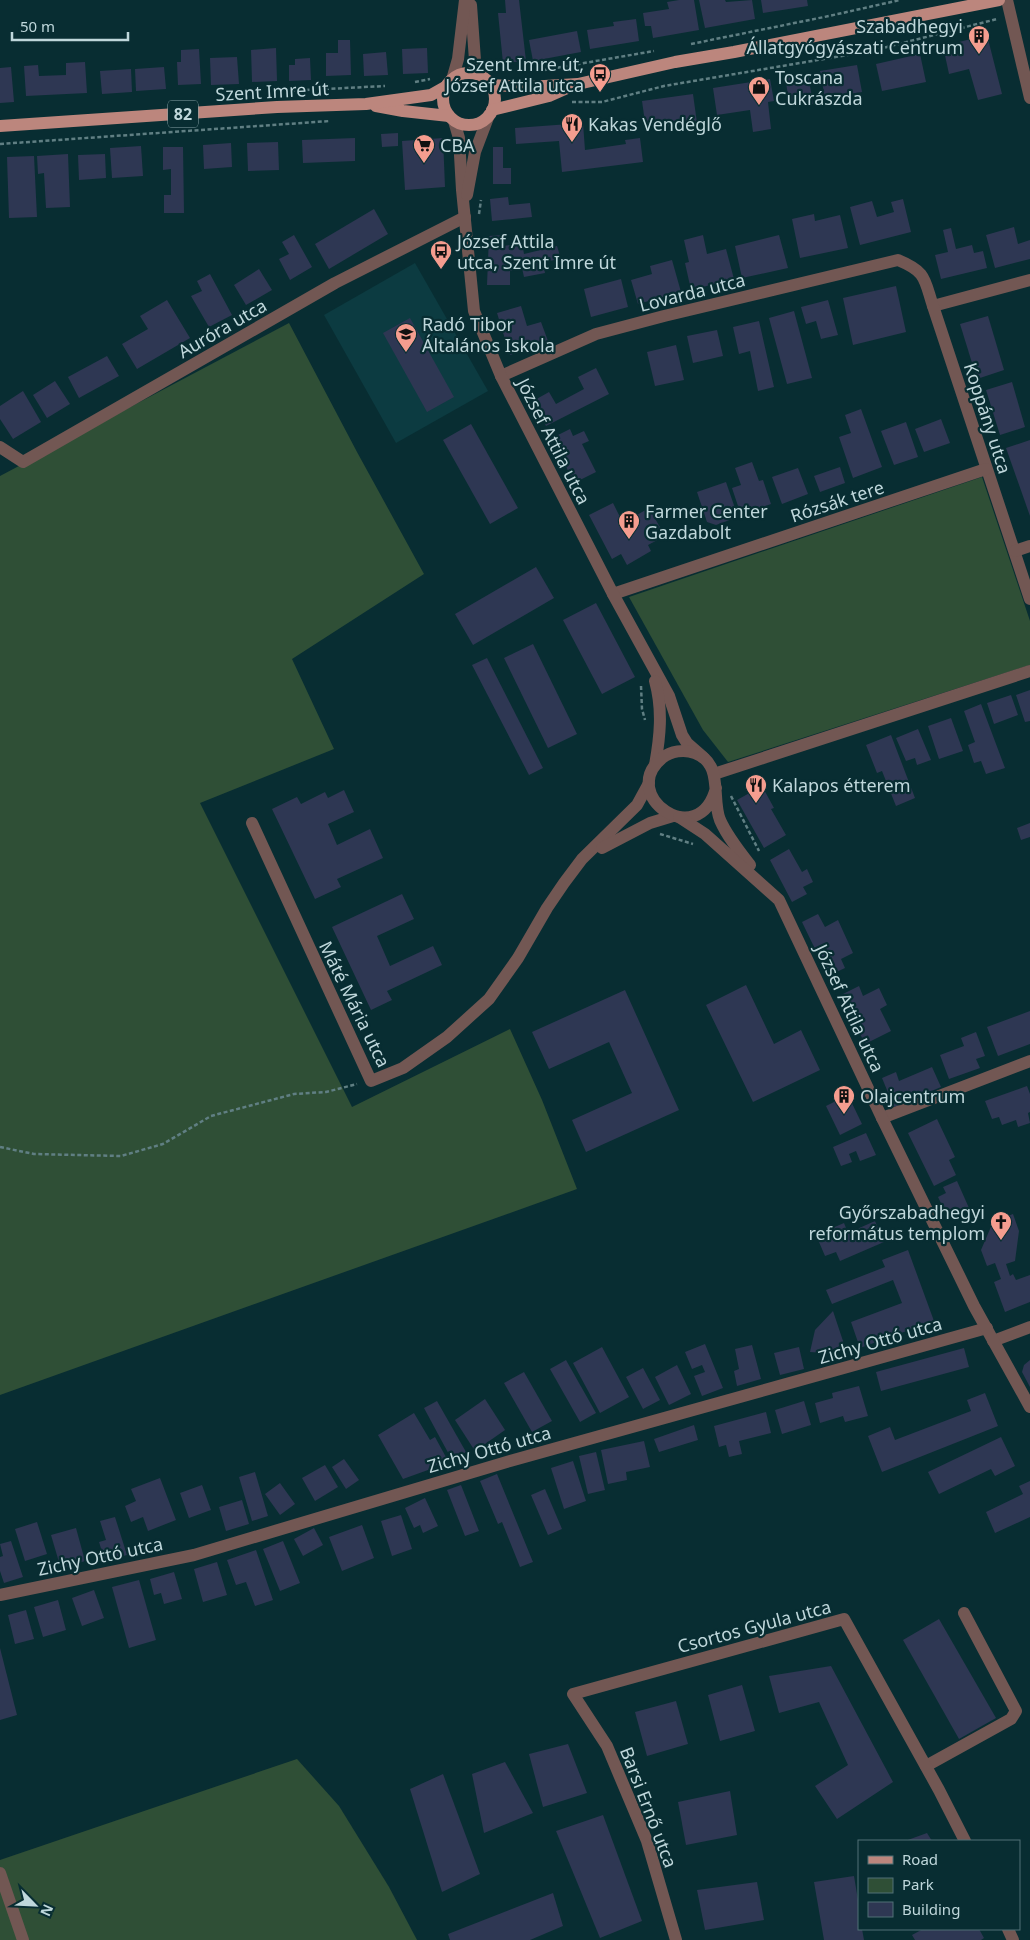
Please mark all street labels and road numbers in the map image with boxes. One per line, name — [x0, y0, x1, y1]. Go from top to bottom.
street label: Szent Imre út — [215, 76, 330, 106]
road number: 82 — [168, 100, 198, 128]
street label: Lovarda utca — [636, 267, 748, 317]
street label: Auróra utca — [173, 293, 271, 363]
street label: Koppány utca — [959, 359, 1017, 477]
street label: József Attila utca — [511, 372, 596, 508]
street label: Rózsák tere — [787, 475, 887, 527]
street label: Máté Mária utca — [314, 937, 396, 1071]
street label: József Attila utca — [809, 938, 890, 1076]
street label: Zichy Ottó utca — [815, 1311, 945, 1369]
street label: Zichy Ottó utca — [424, 1420, 554, 1478]
street label: Zichy Ottó utca — [35, 1531, 165, 1581]
street label: Csortos Gyula utca — [674, 1594, 834, 1658]
street label: Barsi Ernő utca — [615, 1743, 683, 1871]

